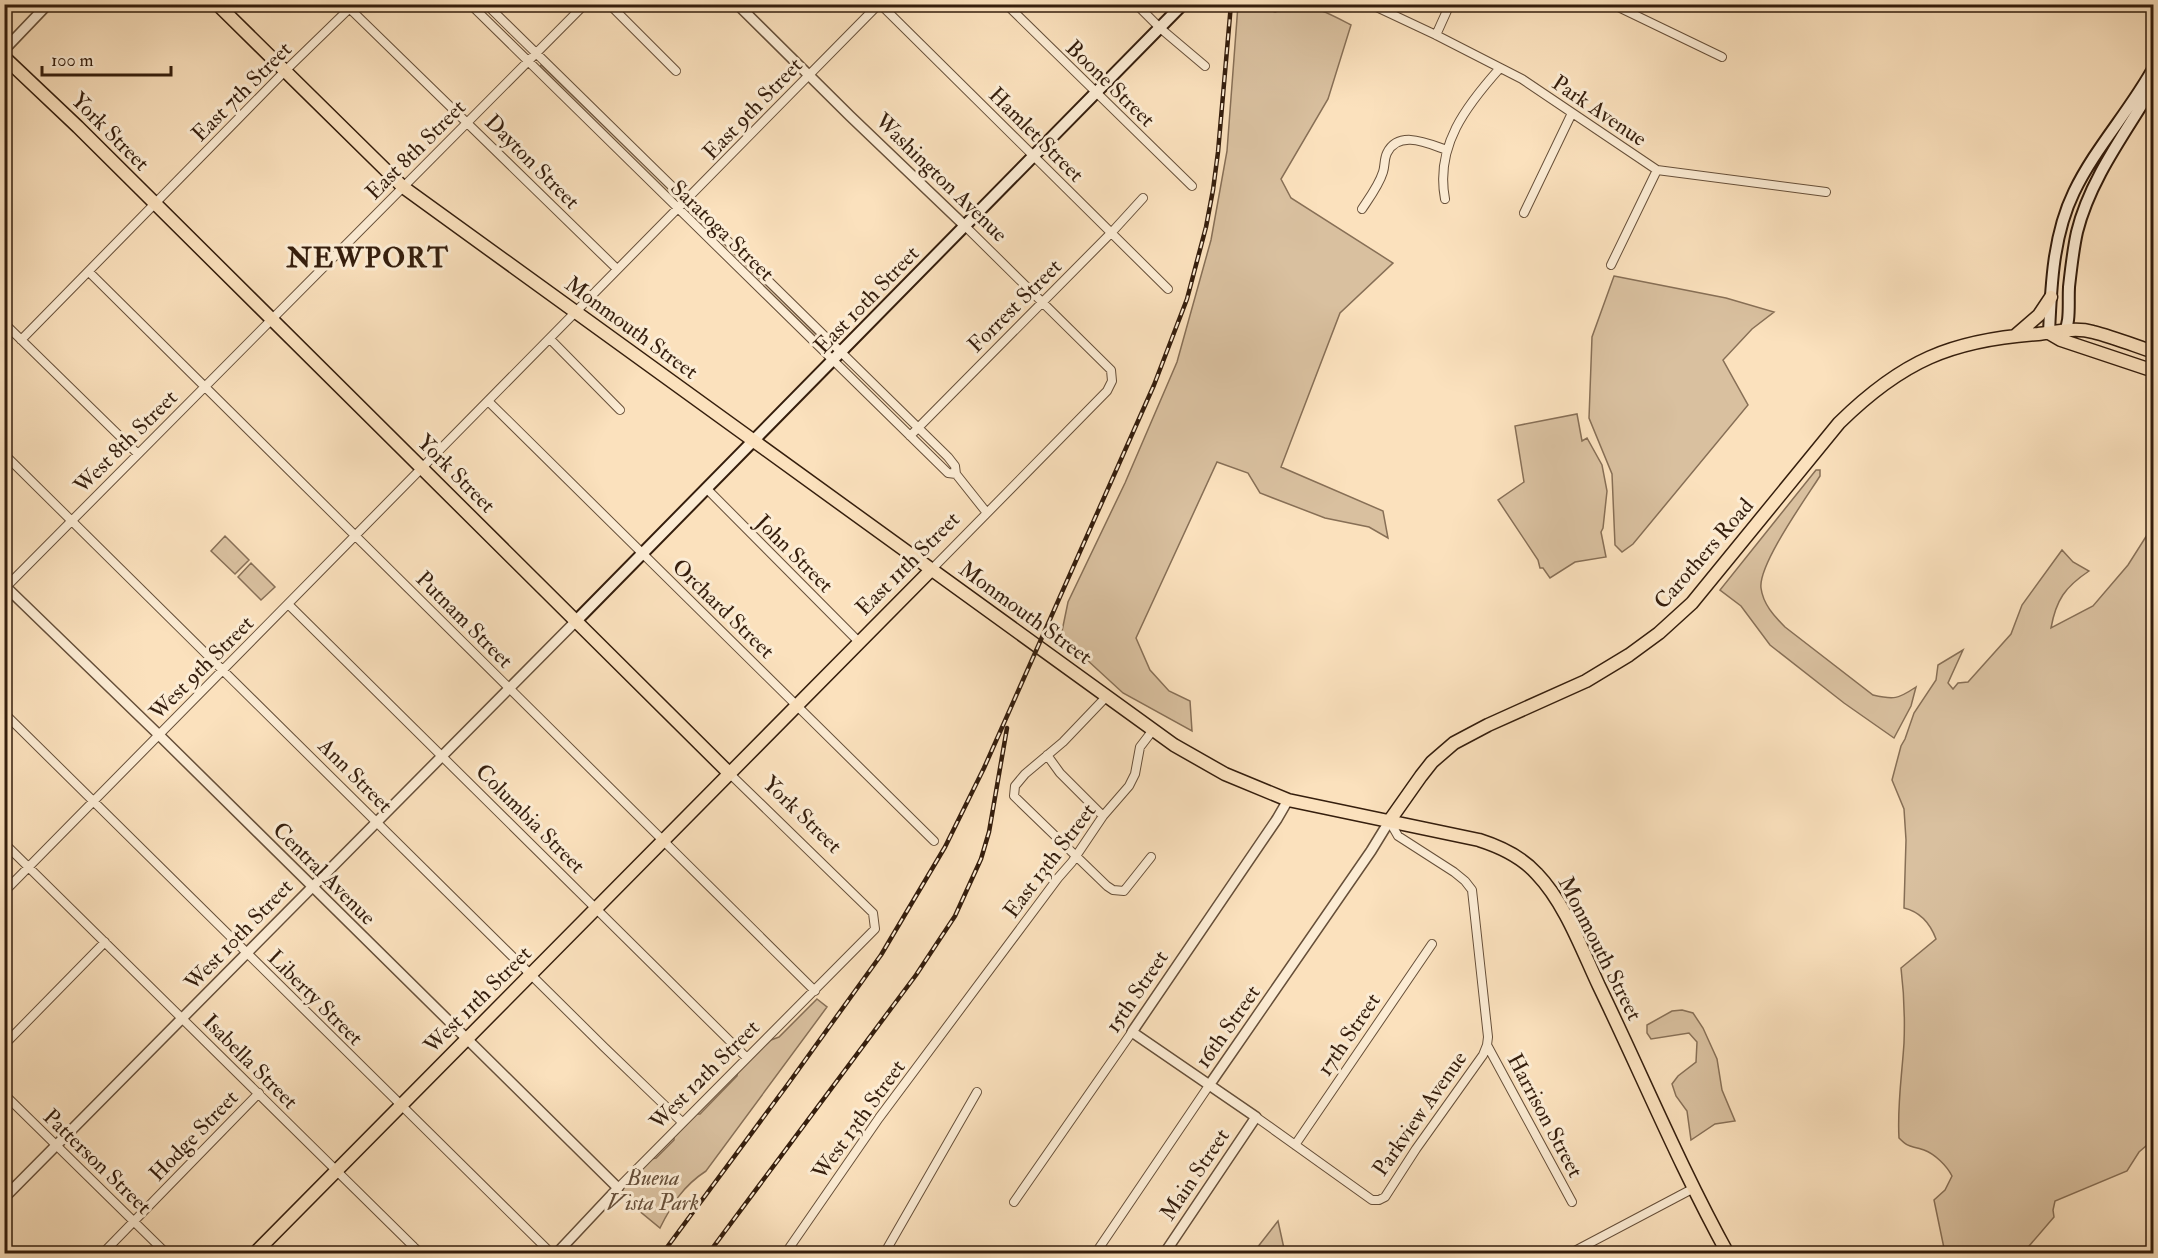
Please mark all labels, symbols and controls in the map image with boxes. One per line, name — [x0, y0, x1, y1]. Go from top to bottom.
street label: Boone Street — [1060, 34, 1161, 133]
street label: East 7th Street — [186, 36, 298, 148]
scale bar — [42, 39, 171, 77]
text: 100 m — [51, 49, 94, 72]
street label: East 9th Street — [697, 52, 809, 166]
street label: Park Avenue — [1547, 69, 1652, 153]
street label: Hamlet Street — [983, 81, 1090, 188]
street label: York Street — [65, 86, 156, 177]
street label: East 8th Street — [360, 94, 472, 206]
street label: Washington Avenue — [868, 107, 1014, 248]
street label: Dayton Street — [479, 108, 586, 215]
street label: Saratoga Street — [664, 174, 780, 287]
street label: East 10th Street — [808, 240, 925, 360]
district label: NEWPORT — [285, 241, 450, 276]
street label: Forrest Street — [962, 253, 1068, 359]
street label: Monmouth Street — [559, 270, 704, 386]
street label: West 8th Street — [67, 384, 184, 500]
street label: York Street — [411, 428, 502, 519]
street label: Carothers Road — [1648, 492, 1760, 615]
street label: East 11th Street — [850, 506, 966, 622]
street label: John Street — [749, 508, 839, 599]
street label: Orchard Street — [666, 553, 781, 665]
street label: Monmouth Street — [953, 555, 1098, 671]
street label: Putnam Street — [410, 565, 519, 674]
street label: West 9th Street — [143, 610, 260, 727]
street label: Ann Street — [311, 732, 399, 819]
street label: Columbia Street — [470, 758, 591, 879]
street label: York Street — [757, 770, 848, 859]
street label: East 13th Street — [997, 798, 1102, 924]
street label: Central Avenue — [267, 816, 382, 931]
street label: Monmouth Street — [1552, 872, 1648, 1025]
street label: West 10th Street — [178, 873, 299, 997]
street label: West 11th Street — [417, 940, 537, 1060]
street label: Liberty Street — [261, 944, 369, 1052]
street label: 15th Street — [1099, 945, 1175, 1038]
street label: 16th Street — [1189, 980, 1267, 1074]
street label: 17th Street — [1311, 988, 1387, 1081]
street label: Isabella Street — [197, 1008, 304, 1115]
street label: West 12th Street — [643, 1014, 766, 1136]
street label: Parkview Avenue — [1366, 1046, 1473, 1182]
street label: Harrison Street — [1501, 1049, 1590, 1182]
street label: West 13th Street — [805, 1054, 912, 1186]
street label: Hodge Street — [143, 1084, 244, 1187]
street label: Patterson Street — [37, 1103, 157, 1220]
street label: Main Street — [1154, 1123, 1236, 1226]
park label: Buena Vista Park — [607, 1164, 699, 1217]

